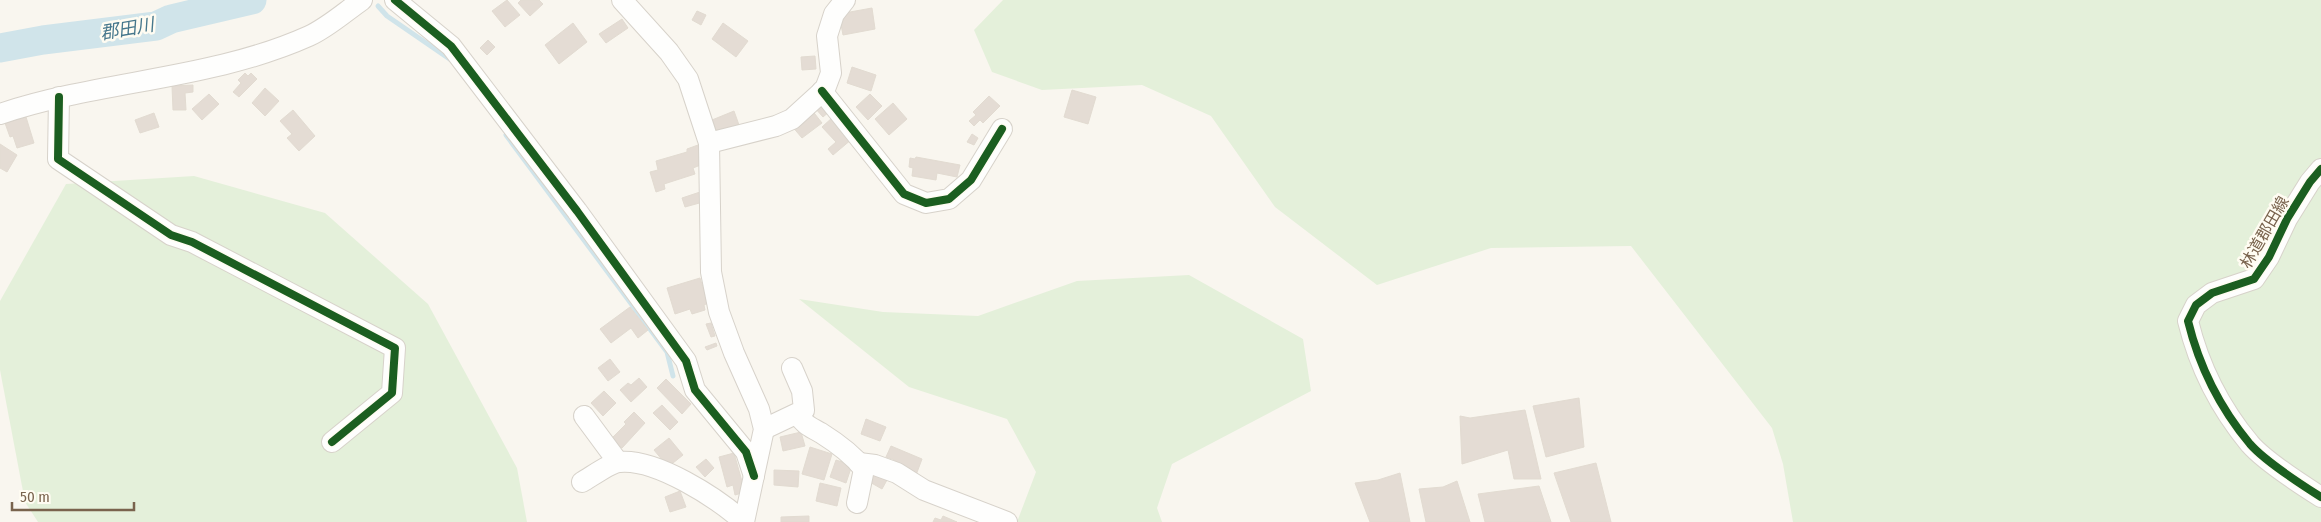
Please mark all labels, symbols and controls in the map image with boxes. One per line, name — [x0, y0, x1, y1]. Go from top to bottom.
water label: 郡田川 — [99, 13, 157, 45]
street label: 林道郡田線 — [2236, 193, 2293, 272]
scale bar — [12, 480, 135, 512]
text: 50 m — [20, 488, 50, 506]

